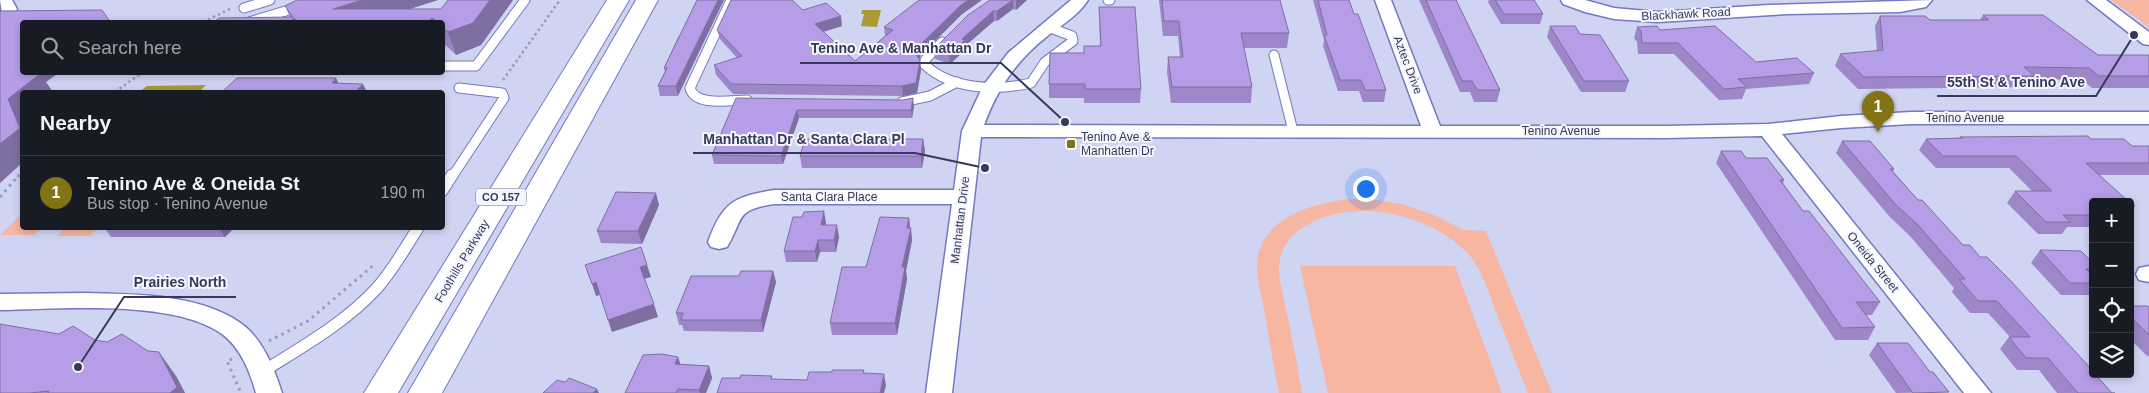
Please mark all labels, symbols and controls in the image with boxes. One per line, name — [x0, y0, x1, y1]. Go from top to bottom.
street label: Blackhawk Road — [1641, 5, 1731, 23]
search box — [20, 20, 445, 75]
icon: search — [38, 34, 66, 62]
callout: Tenino Ave & Manhattan Dr — [800, 34, 1001, 63]
street label: Aztec Drive — [1390, 34, 1426, 96]
text: Search here — [78, 37, 182, 58]
text: Tenino Ave & Manhattan Dr — [811, 40, 992, 56]
callout: 55th St & Tenino Ave — [1937, 67, 2096, 96]
text: 55th St & Tenino Ave — [1947, 74, 2085, 90]
pin: 1 — [1862, 91, 1894, 132]
text: Nearby — [40, 111, 111, 134]
street label: Tenino Avenue — [1926, 111, 2005, 125]
callout: Manhattan Dr & Santa Clara Pl — [693, 124, 915, 153]
street label: Tenino Avenue — [1522, 124, 1601, 138]
place label: Tenino Ave & Manhatten Dr — [1081, 130, 1154, 158]
text: Manhattan Dr & Santa Clara Pl — [703, 131, 905, 147]
marker: Tenino Ave & Manhatten Dr — [1065, 138, 1077, 150]
text: Tenino Ave & Oneida St — [87, 173, 300, 194]
street label: Manhattan Drive — [948, 175, 972, 265]
your location — [1353, 176, 1379, 202]
text: 1 — [52, 184, 60, 201]
text: 190 m — [381, 184, 425, 201]
road number: CO 157 — [476, 188, 526, 206]
street label: Santa Clara Place — [781, 190, 878, 204]
text: Bus stop · Tenino Avenue — [87, 195, 268, 212]
map controls — [2089, 198, 2134, 378]
button: + — [2089, 198, 2134, 243]
street label: Foothills Parkway — [432, 217, 492, 305]
street label: Oneida Street — [1844, 229, 1902, 296]
button: − — [2089, 243, 2134, 288]
callout: Prairies North — [124, 268, 236, 297]
text: Prairies North — [134, 274, 226, 290]
button: locate — [2089, 288, 2134, 333]
button: layers — [2089, 333, 2134, 378]

